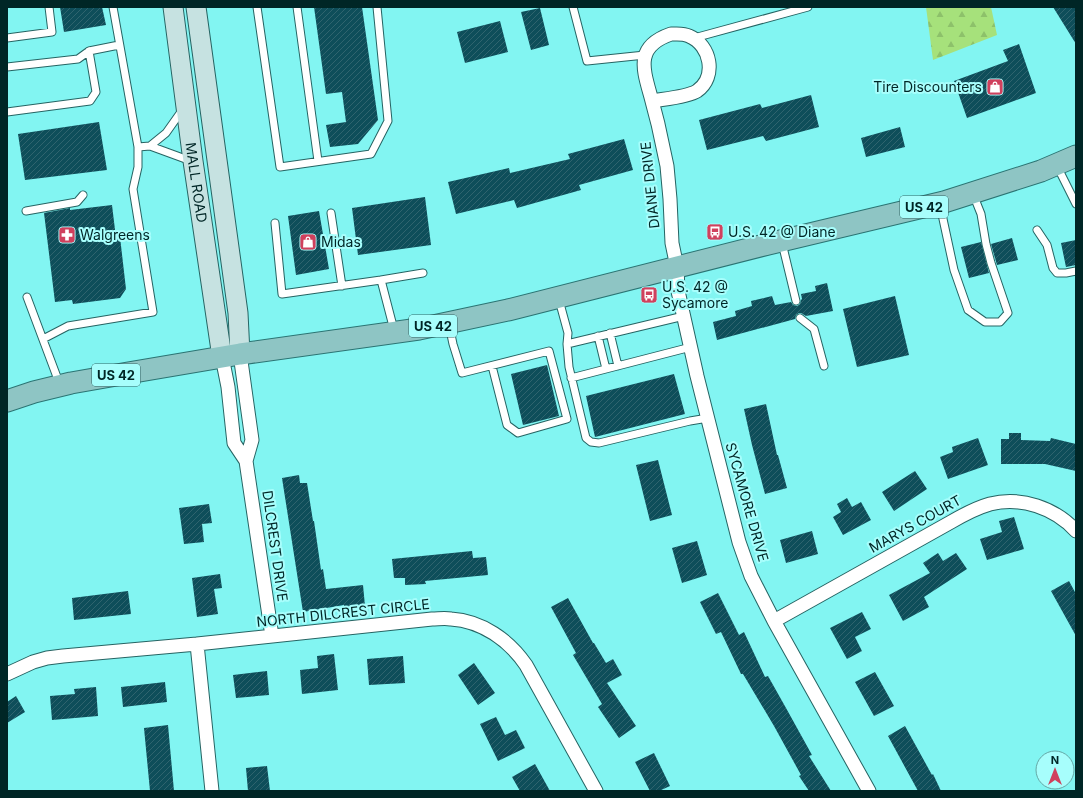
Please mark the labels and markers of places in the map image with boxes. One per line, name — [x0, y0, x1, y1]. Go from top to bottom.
shop icon: Tire Discounters — [985, 77, 1005, 97]
place label: Tire Discounters — [873, 78, 982, 95]
bus stop icon: U.S. 42 @ Diane — [705, 222, 725, 242]
place label: U.S. 42 @ Diane — [728, 223, 836, 240]
pharmacy icon: Walgreens — [57, 225, 77, 245]
place label: Walgreens — [80, 226, 150, 243]
shop icon: Midas — [298, 232, 318, 252]
place label: Midas — [321, 233, 361, 250]
place label: U.S. 42 @ Sycamore — [662, 278, 728, 311]
bus stop icon: U.S. 42 @ Sycamore — [639, 285, 659, 305]

